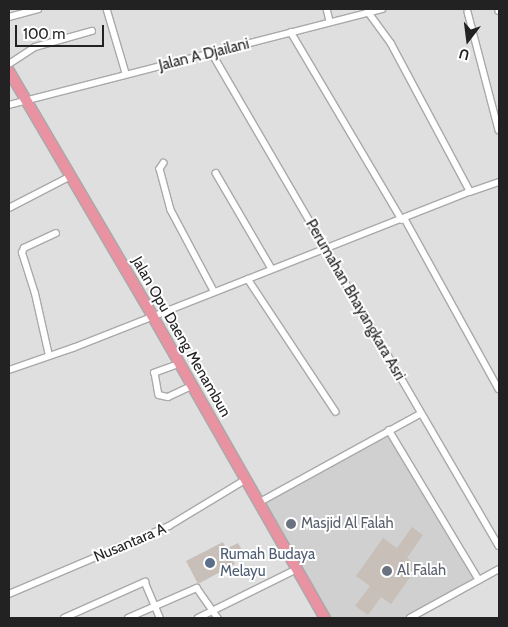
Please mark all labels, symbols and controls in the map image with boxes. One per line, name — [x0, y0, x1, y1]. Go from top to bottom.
scale bar — [18, 15, 106, 47]
north arrow — [443, 15, 493, 65]
text: 100 m — [23, 25, 65, 43]
street label: Jalan A Djailani — [157, 35, 251, 75]
text: U — [457, 44, 471, 64]
street label: Perumahan Bhayangkara Asri — [301, 216, 409, 384]
street label: Jalan Opu Daeng Menambun — [128, 254, 234, 420]
place label: Masjid Al Falah — [301, 515, 394, 533]
marker: Masjid Al Falah — [285, 518, 297, 530]
street label: Nusantara A — [91, 520, 169, 566]
place label: Rumah Budaya Melayu — [220, 545, 315, 580]
marker: Rumah Budaya Melayu — [204, 557, 216, 569]
place label: Al Falah — [397, 562, 446, 580]
marker: Al Falah — [381, 565, 393, 577]

